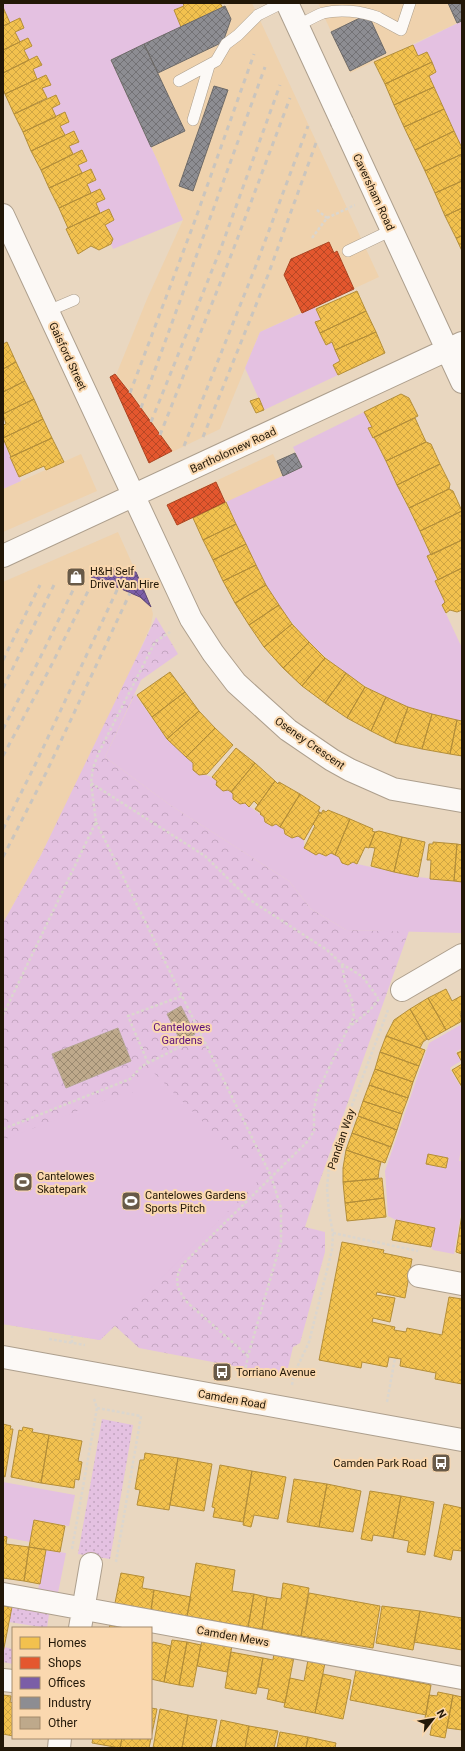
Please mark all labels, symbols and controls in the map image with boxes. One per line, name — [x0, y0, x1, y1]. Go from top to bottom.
street label: Caversham Road — [350, 152, 397, 233]
street label: Gaisford Street — [46, 320, 89, 393]
street label: Bartholomew Road — [188, 425, 278, 476]
place label: H&H Self Drive Van Hire — [90, 565, 159, 591]
shop icon: H&H Self Drive Van Hire — [65, 566, 87, 588]
street label: Oseney Crescent — [272, 714, 348, 773]
park label: Cantelowes Gardens — [153, 1021, 211, 1047]
street label: Pandian Way — [325, 1106, 358, 1171]
place label: Cantelowes Skatepark — [37, 1170, 95, 1196]
sports icon: Cantelowes Skatepark — [12, 1171, 34, 1193]
place label: Cantelowes Gardens Sports Pitch — [145, 1189, 246, 1215]
sports icon: Cantelowes Gardens Sports Pitch — [120, 1190, 142, 1212]
bus stop icon: Torriano Avenue — [211, 1361, 233, 1383]
place label: Torriano Avenue — [236, 1366, 316, 1379]
street label: Camden Road — [197, 1387, 267, 1412]
bus stop icon: Camden Park Road — [430, 1452, 452, 1474]
place label: Camden Park Road — [333, 1457, 427, 1470]
street label: Camden Mews — [196, 1624, 270, 1649]
legend — [12, 1627, 152, 1739]
text: Homes — [48, 1636, 86, 1650]
text: Shops — [48, 1656, 82, 1670]
text: Offices — [48, 1676, 85, 1690]
text: Industry — [48, 1696, 92, 1710]
north arrow — [413, 1699, 453, 1739]
text: N — [434, 1707, 449, 1721]
text: Other — [48, 1716, 77, 1730]

